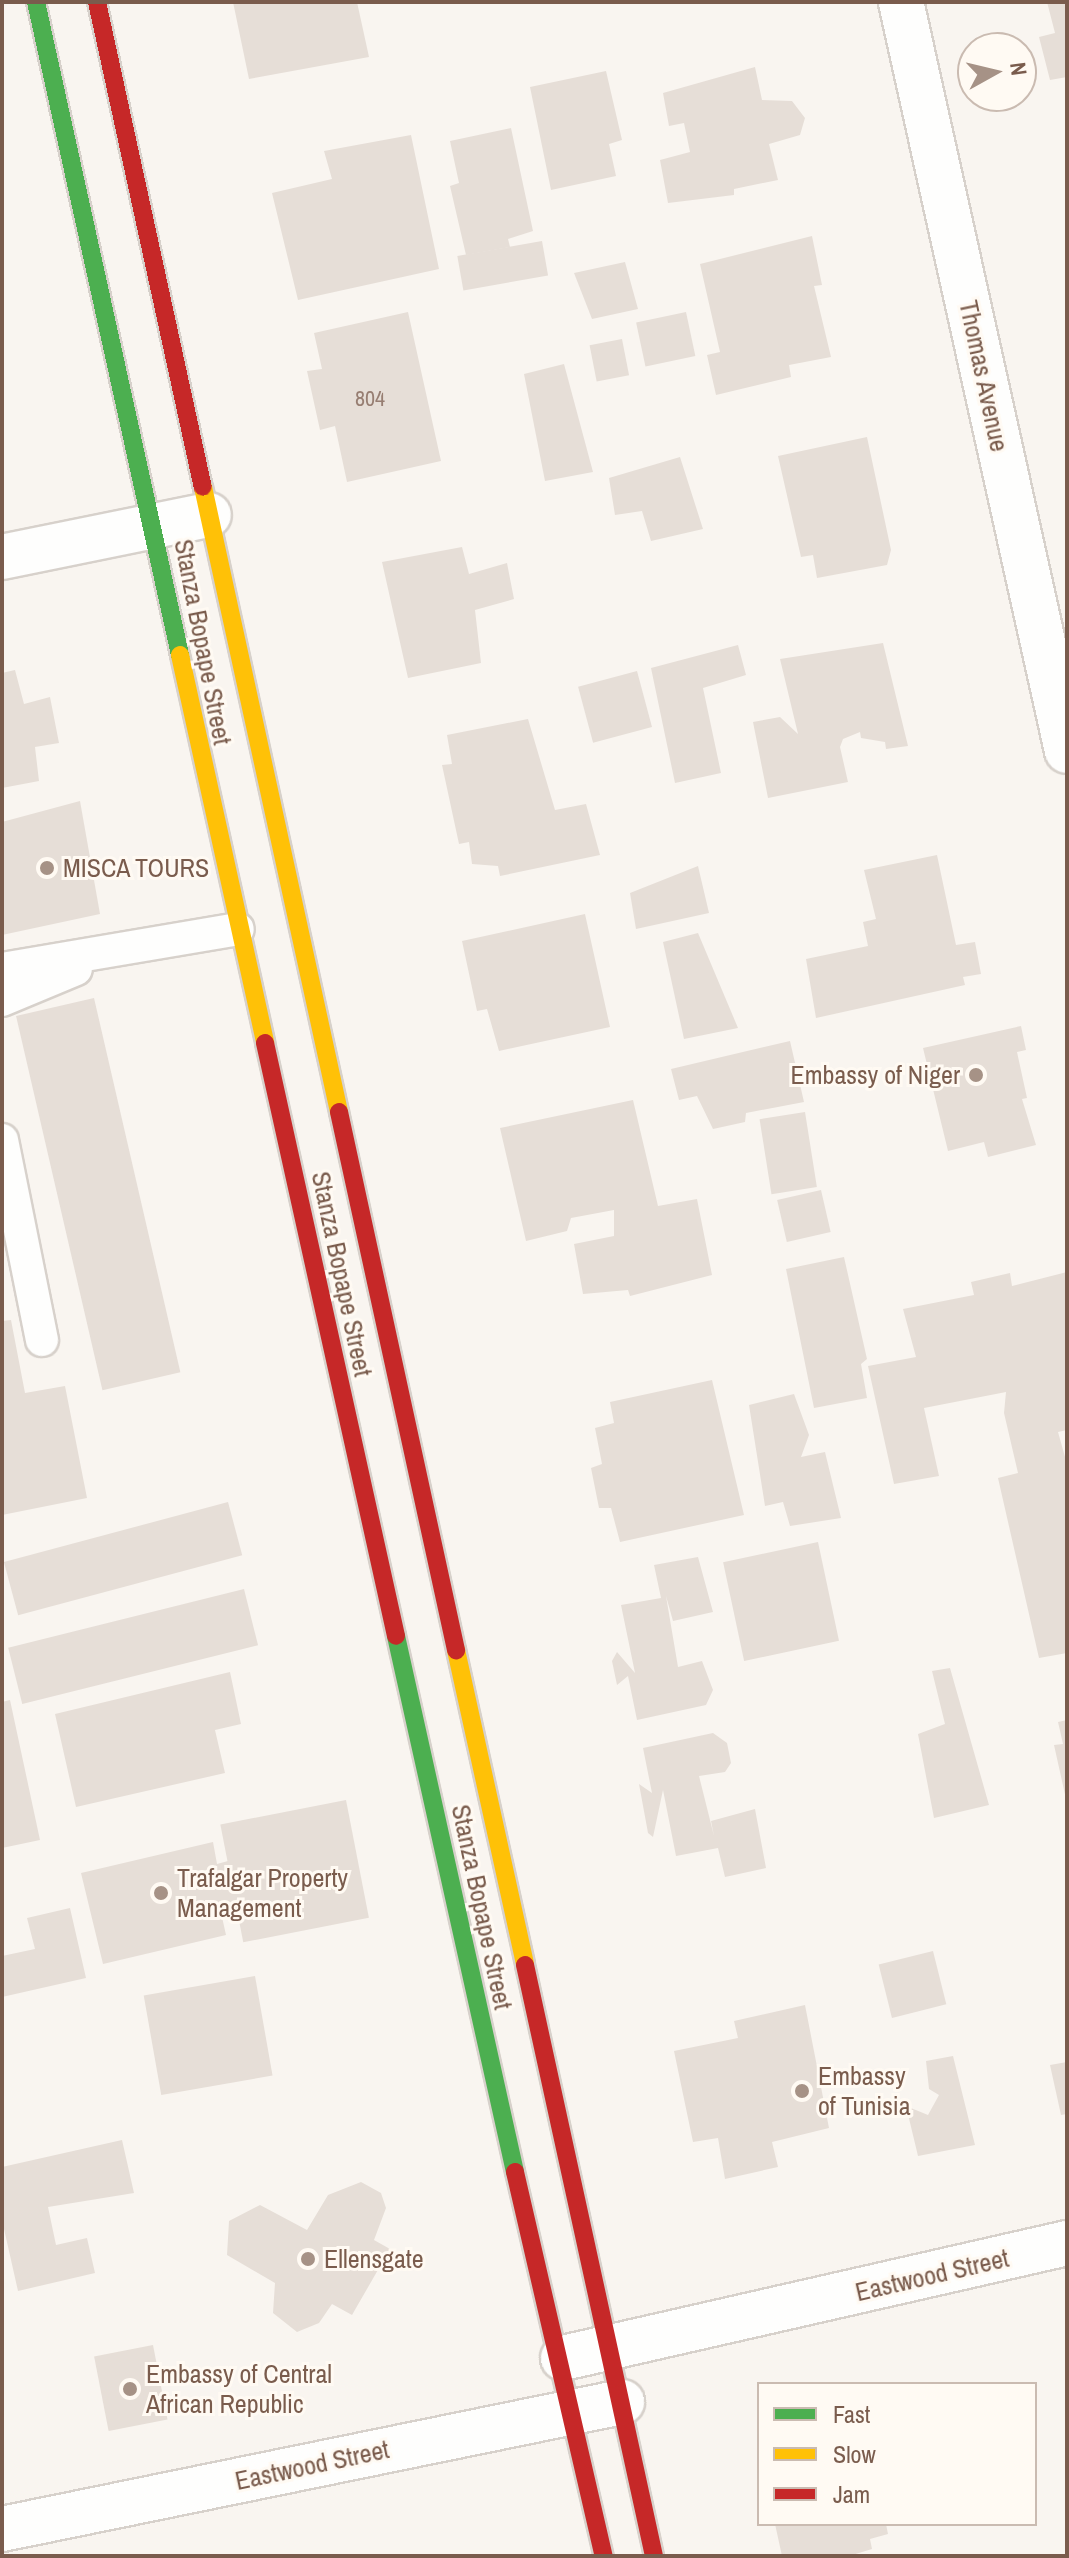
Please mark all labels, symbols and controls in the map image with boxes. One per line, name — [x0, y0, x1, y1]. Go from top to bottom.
north arrow — [957, 32, 1037, 112]
text: N — [1003, 60, 1035, 77]
street label: Thomas Avenue — [953, 297, 1015, 455]
house number: 804 — [355, 386, 385, 412]
street label: Stanza Bopape Street — [168, 537, 238, 747]
place label: MISCA TOURS — [63, 852, 211, 884]
marker: MISCA TOURS — [38, 859, 56, 877]
place label: Embassy of Niger — [791, 1059, 960, 1091]
marker: Embassy of Niger — [967, 1066, 985, 1084]
street label: Stanza Bopape Street — [305, 1169, 379, 1379]
street label: Stanza Bopape Street — [445, 1802, 519, 2012]
place label: Trafalgar Property Management — [177, 1862, 348, 1924]
marker: Trafalgar Property Management — [152, 1884, 170, 1902]
place label: Embassy of Tunisia — [818, 2060, 911, 2122]
marker: Embassy of Tunisia — [793, 2082, 811, 2100]
street label: Eastwood Street — [852, 2242, 1012, 2308]
place label: Ellensgate — [324, 2243, 424, 2275]
marker: Ellensgate — [299, 2250, 317, 2268]
place label: Embassy of Central African Republic — [146, 2358, 332, 2420]
marker: Embassy of Central African Republic — [121, 2380, 139, 2398]
legend — [757, 2382, 1037, 2526]
text: Fast — [833, 2398, 870, 2430]
street label: Eastwood Street — [232, 2433, 392, 2497]
text: Slow — [833, 2438, 876, 2470]
text: Jam — [833, 2478, 870, 2510]

